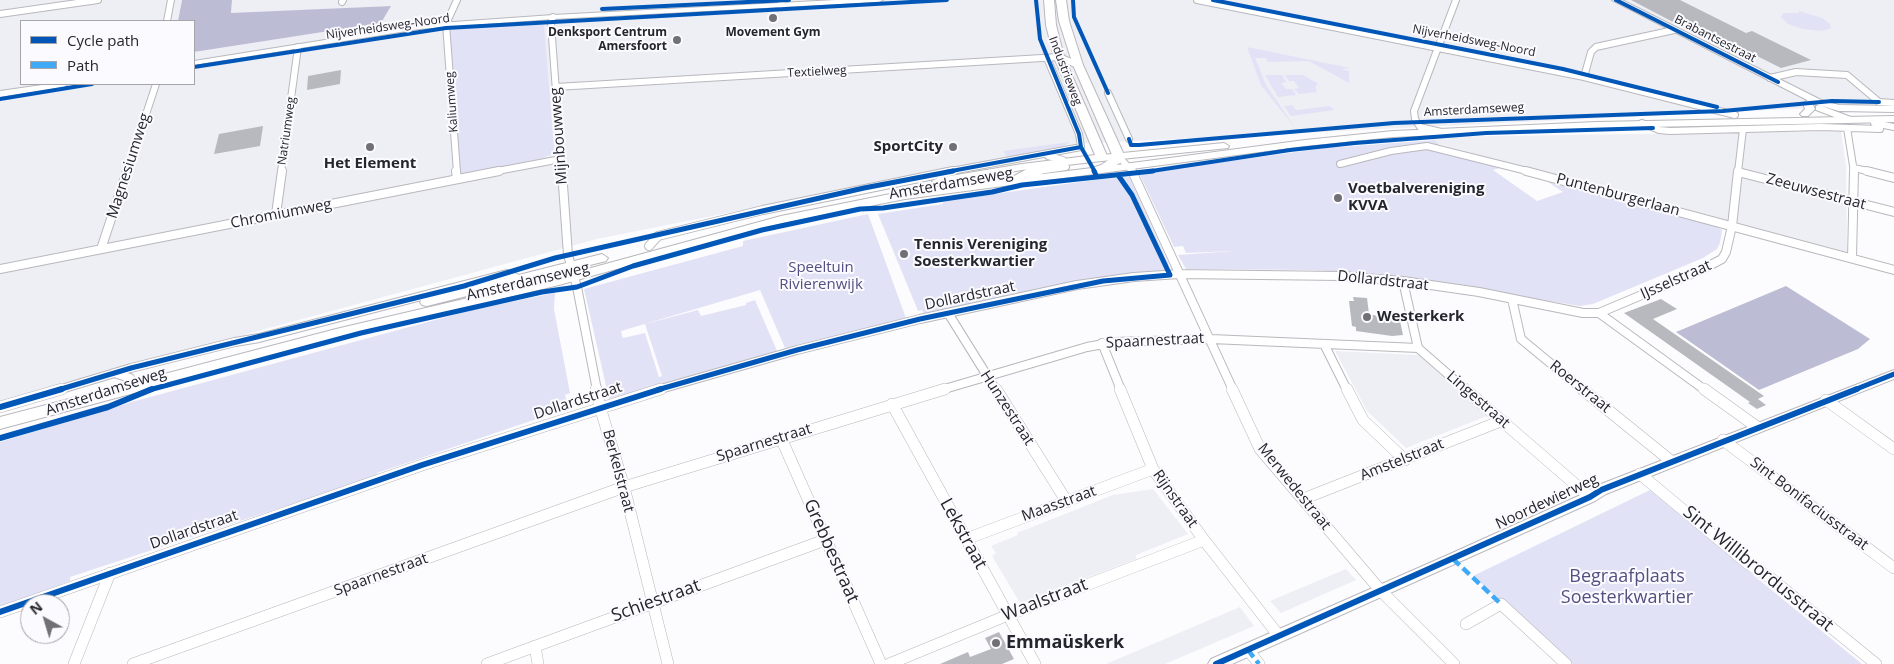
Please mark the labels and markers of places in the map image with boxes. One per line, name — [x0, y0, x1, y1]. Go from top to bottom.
marker: Movement Gym — [767, 12, 779, 24]
place label: Denksport Centrum Amersfoort — [548, 26, 667, 54]
place label: Movement Gym — [725, 26, 821, 40]
marker: Denksport Centrum Amersfoort — [671, 34, 683, 46]
place label: SportCity — [873, 138, 943, 156]
marker: Het Element — [364, 141, 376, 153]
marker: SportCity — [947, 141, 959, 153]
place label: Het Element — [324, 155, 416, 173]
place label: Voetbalvereniging KVVA — [1348, 180, 1484, 215]
marker: Voetbalvereniging KVVA — [1332, 192, 1344, 204]
place label: Tennis Vereniging Soesterkwartier — [914, 236, 1047, 271]
marker: Tennis Vereniging Soesterkwartier — [898, 248, 910, 260]
place label: Westerkerk — [1377, 308, 1464, 326]
marker: Westerkerk — [1361, 311, 1373, 323]
place label: Emmaüskerk — [1006, 632, 1124, 654]
marker: Emmaüskerk — [990, 637, 1002, 649]

